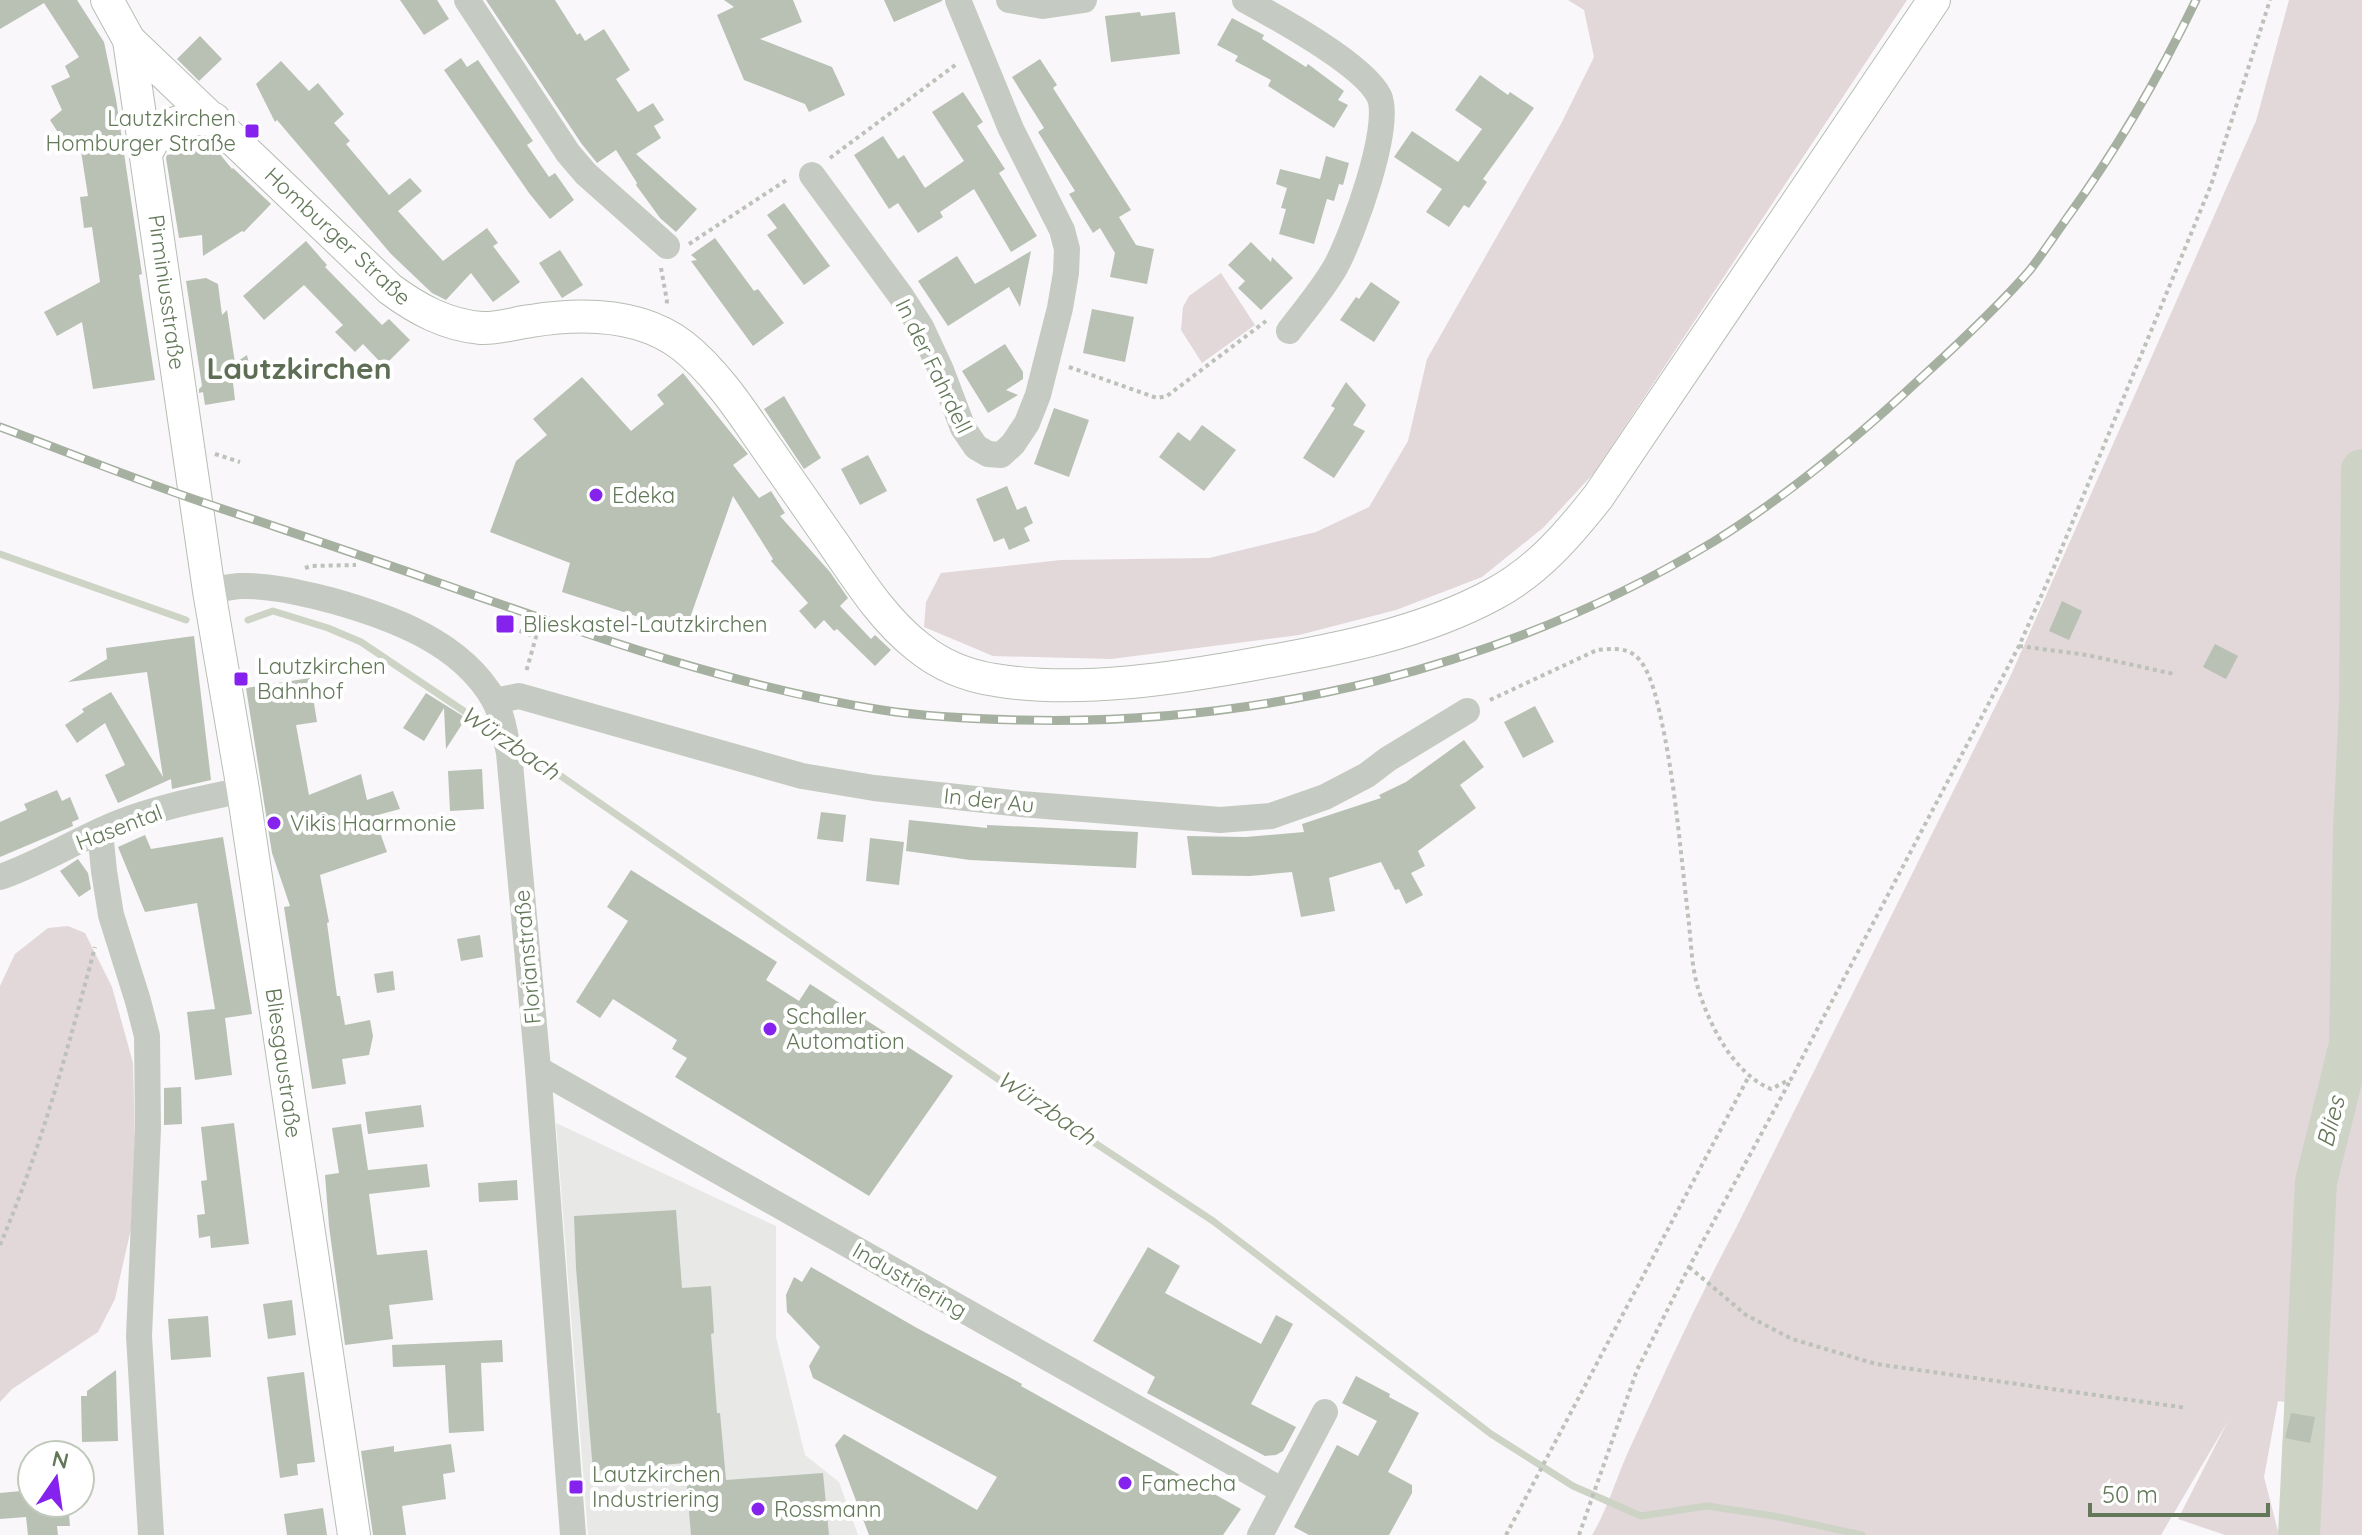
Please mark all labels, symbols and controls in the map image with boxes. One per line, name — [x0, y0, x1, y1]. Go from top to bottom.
place label: Lautzkirchen Homburger Straße — [46, 104, 236, 157]
marker: Lautzkirchen Homburger Straße — [243, 122, 261, 140]
street label: Homburger Straße — [259, 161, 417, 311]
street label: Pirminiusstraße — [142, 213, 192, 371]
street label: In der Fahrdell — [889, 294, 979, 438]
district label: Lautzkirchen — [206, 349, 392, 387]
place label: Edeka — [612, 481, 675, 509]
marker: Edeka — [587, 486, 605, 504]
place label: Blieskastel-Lautzkirchen — [523, 610, 767, 638]
marker: Blieskastel-Lautzkirchen — [494, 613, 516, 635]
place label: Lautzkirchen Bahnhof — [257, 652, 386, 705]
marker: Lautzkirchen Bahnhof — [232, 670, 250, 688]
water label: Würzbach — [456, 698, 566, 786]
street label: In der Au — [942, 781, 1036, 819]
street label: Hasental — [72, 798, 166, 856]
place label: Vikis Haarmonie — [290, 809, 457, 837]
marker: Vikis Haarmonie — [265, 814, 283, 832]
street label: Florianstraße — [507, 889, 547, 1025]
street label: Bliesgaustraße — [260, 986, 308, 1140]
place label: Schaller Automation — [786, 1002, 905, 1055]
marker: Schaller Automation — [761, 1020, 779, 1038]
water label: Würzbach — [992, 1063, 1102, 1151]
water label: Blies — [2309, 1092, 2351, 1150]
street label: Industriering — [848, 1236, 972, 1324]
north arrow — [16, 1439, 96, 1519]
text: N — [49, 1444, 72, 1475]
place label: Lautzkirchen Industriering — [592, 1460, 721, 1513]
scale bar — [2090, 1467, 2268, 1517]
place label: Famecha — [1141, 1469, 1236, 1497]
marker: Famecha — [1116, 1474, 1134, 1492]
marker: Lautzkirchen Industriering — [567, 1478, 585, 1496]
text: 50 m — [2102, 1479, 2158, 1509]
place label: Rossmann — [774, 1495, 881, 1523]
marker: Rossmann — [749, 1500, 767, 1518]

